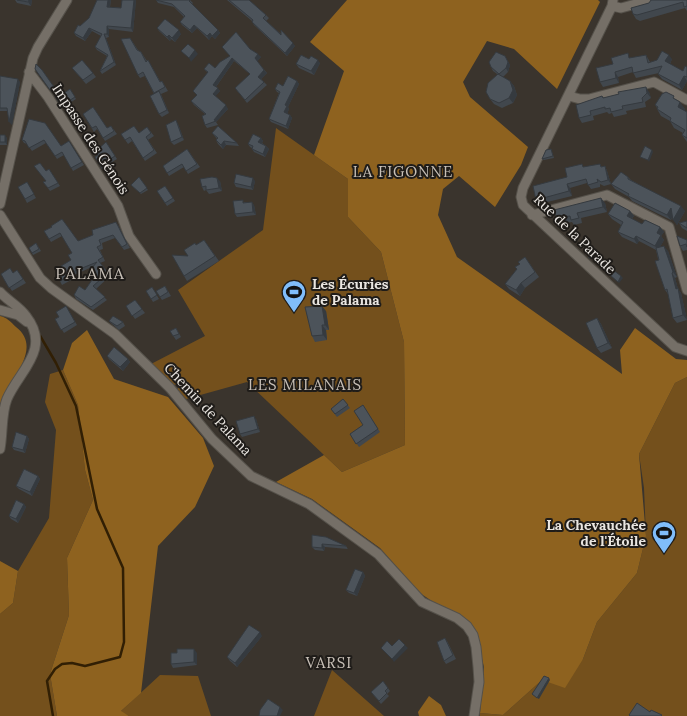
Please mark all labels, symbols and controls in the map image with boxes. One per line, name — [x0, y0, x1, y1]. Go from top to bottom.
street label: Impasse des Génois — [48, 80, 134, 198]
district label: LA FIGONNE — [353, 162, 453, 181]
street label: Rue de la Parade — [530, 190, 620, 278]
district label: PALAMA — [55, 263, 125, 283]
place label: Les Écuries de Palama — [312, 275, 389, 309]
sports icon: Les Écuries de Palama — [281, 279, 307, 313]
street label: Chemin de Palama — [160, 359, 256, 459]
district label: LES MILANAIS — [248, 375, 362, 394]
place label: La Chevauchée de l'Étoile — [546, 516, 646, 550]
sports icon: La Chevauchée de l'Étoile — [651, 520, 677, 554]
district label: VARSI — [305, 653, 352, 672]

